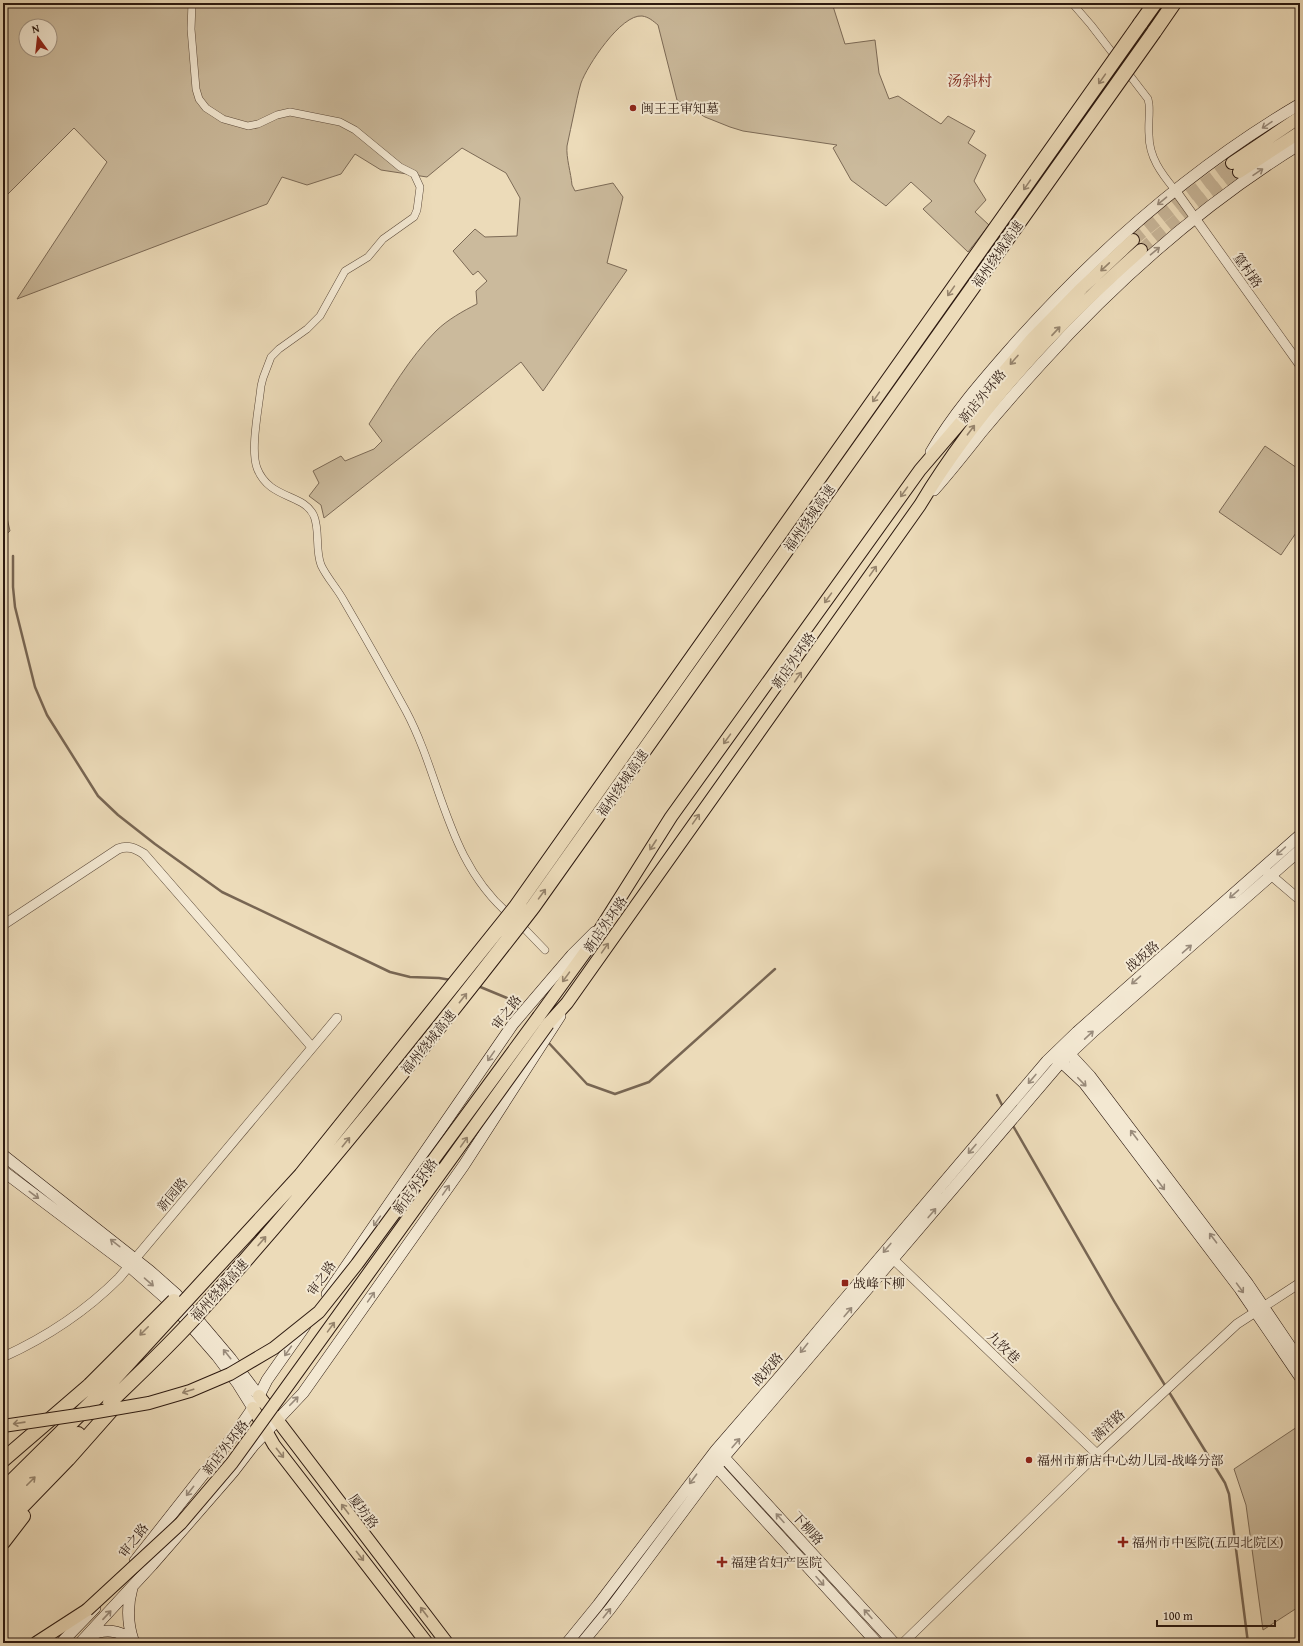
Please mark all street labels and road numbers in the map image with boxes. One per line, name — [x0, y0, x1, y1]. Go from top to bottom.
street label: 福州绕城高速 — [967, 217, 1028, 292]
street label: 篁村路 — [1229, 249, 1267, 292]
street label: 新店外环路 — [954, 365, 1011, 427]
street label: 福州绕城高速 — [779, 481, 840, 556]
street label: 新店外环路 — [767, 628, 820, 692]
street label: 福州绕城高速 — [592, 746, 653, 821]
street label: 新店外环路 — [579, 892, 632, 956]
street label: 战坂路 — [1121, 936, 1163, 976]
street label: 审之路 — [487, 991, 526, 1034]
street label: 福州绕城高速 — [396, 1006, 460, 1079]
street label: 新店外环路 — [389, 1154, 442, 1218]
street label: 新园路 — [153, 1173, 192, 1215]
street label: 福州绕城高速 — [186, 1255, 253, 1326]
street label: 审之路 — [302, 1257, 340, 1300]
street label: 九牧巷 — [983, 1327, 1024, 1368]
street label: 战坂路 — [747, 1348, 787, 1390]
street label: 满洋路 — [1088, 1405, 1129, 1446]
street label: 新店外环路 — [198, 1416, 253, 1479]
street label: 厦坊路 — [344, 1490, 383, 1533]
street label: 下柳路 — [788, 1507, 828, 1549]
street label: 审之路 — [114, 1519, 153, 1562]

